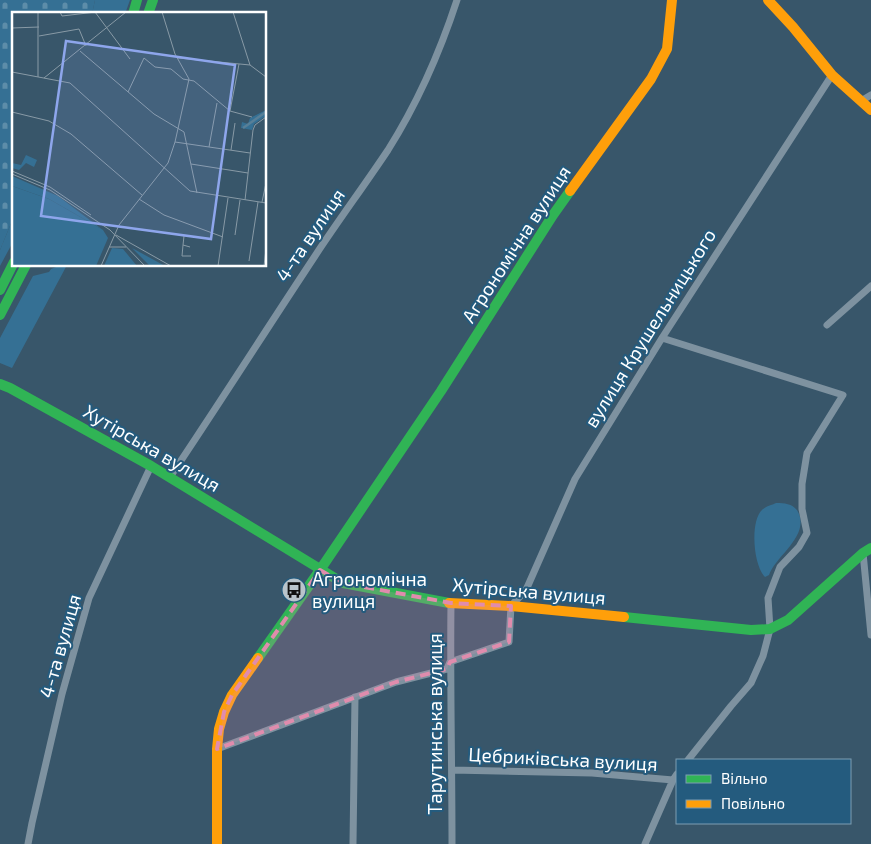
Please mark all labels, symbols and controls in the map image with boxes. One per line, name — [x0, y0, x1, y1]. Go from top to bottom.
inset map — [12, 12, 266, 266]
street label: Агрономічна вулиця — [456, 161, 576, 327]
street label: 4-та вулиця — [270, 184, 350, 286]
street label: вулиця Крушельницького — [579, 224, 721, 432]
street label: Хутірська вулиця — [79, 399, 225, 497]
place label: Агрономічна вулиця — [312, 567, 427, 613]
street label: Хутірська вулиця — [451, 572, 607, 610]
bus stop icon: Агрономічна вулиця — [281, 577, 307, 603]
street label: 4-та вулиця — [34, 591, 86, 701]
street label: Тарутинська вулиця — [423, 633, 447, 815]
street label: Цебриківська вулиця — [468, 742, 658, 776]
legend — [676, 759, 851, 824]
text: Вільно — [721, 769, 768, 787]
text: Повільно — [721, 794, 785, 812]

